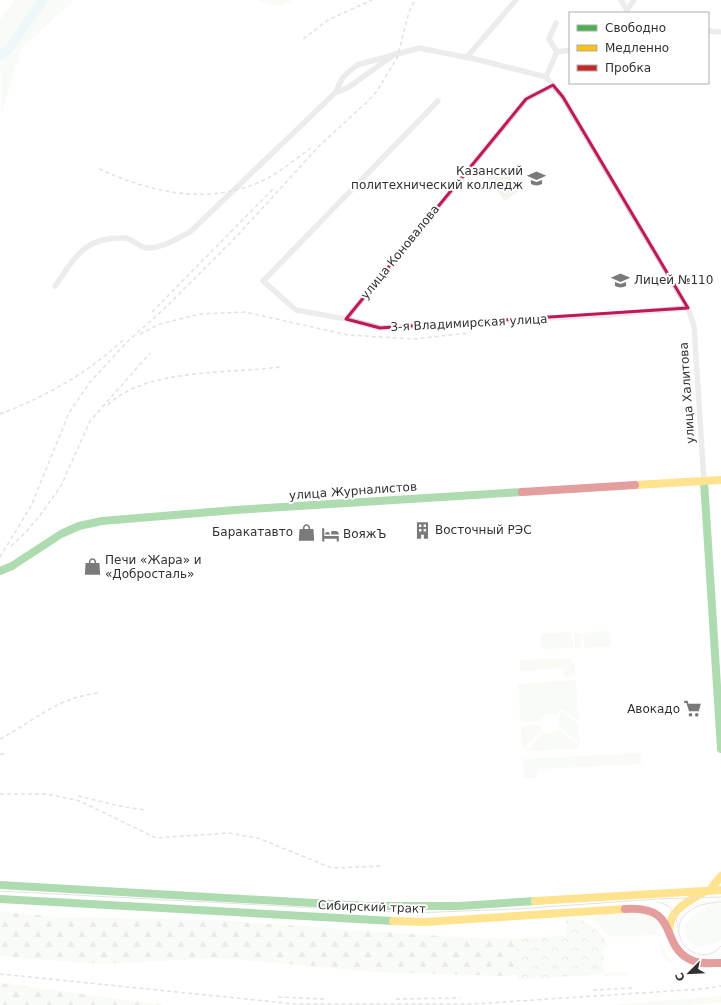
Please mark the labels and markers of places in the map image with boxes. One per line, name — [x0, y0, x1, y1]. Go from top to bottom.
place label: Казанский политехнический колледж — [351, 164, 523, 192]
school or university icon: Казанский политехнический колледж — [526, 168, 546, 188]
school or university icon: Лицей №110 — [611, 270, 631, 290]
place label: Лицей №110 — [634, 273, 713, 287]
building icon: Восточный РЭС — [412, 520, 432, 540]
shop icon: Баракатавто — [296, 522, 316, 542]
place label: Восточный РЭС — [435, 523, 532, 537]
hotel icon: ВояжЪ — [320, 524, 340, 544]
place label: Баракатавто — [212, 525, 293, 539]
place label: ВояжЪ — [343, 527, 387, 541]
place label: Печи «Жара» и «Добросталь» — [105, 553, 202, 581]
shop icon: Печи «Жара» и «Добросталь» — [82, 557, 102, 577]
supermarket icon: Авокадо — [683, 699, 703, 719]
place label: Авокадо — [627, 702, 680, 716]

